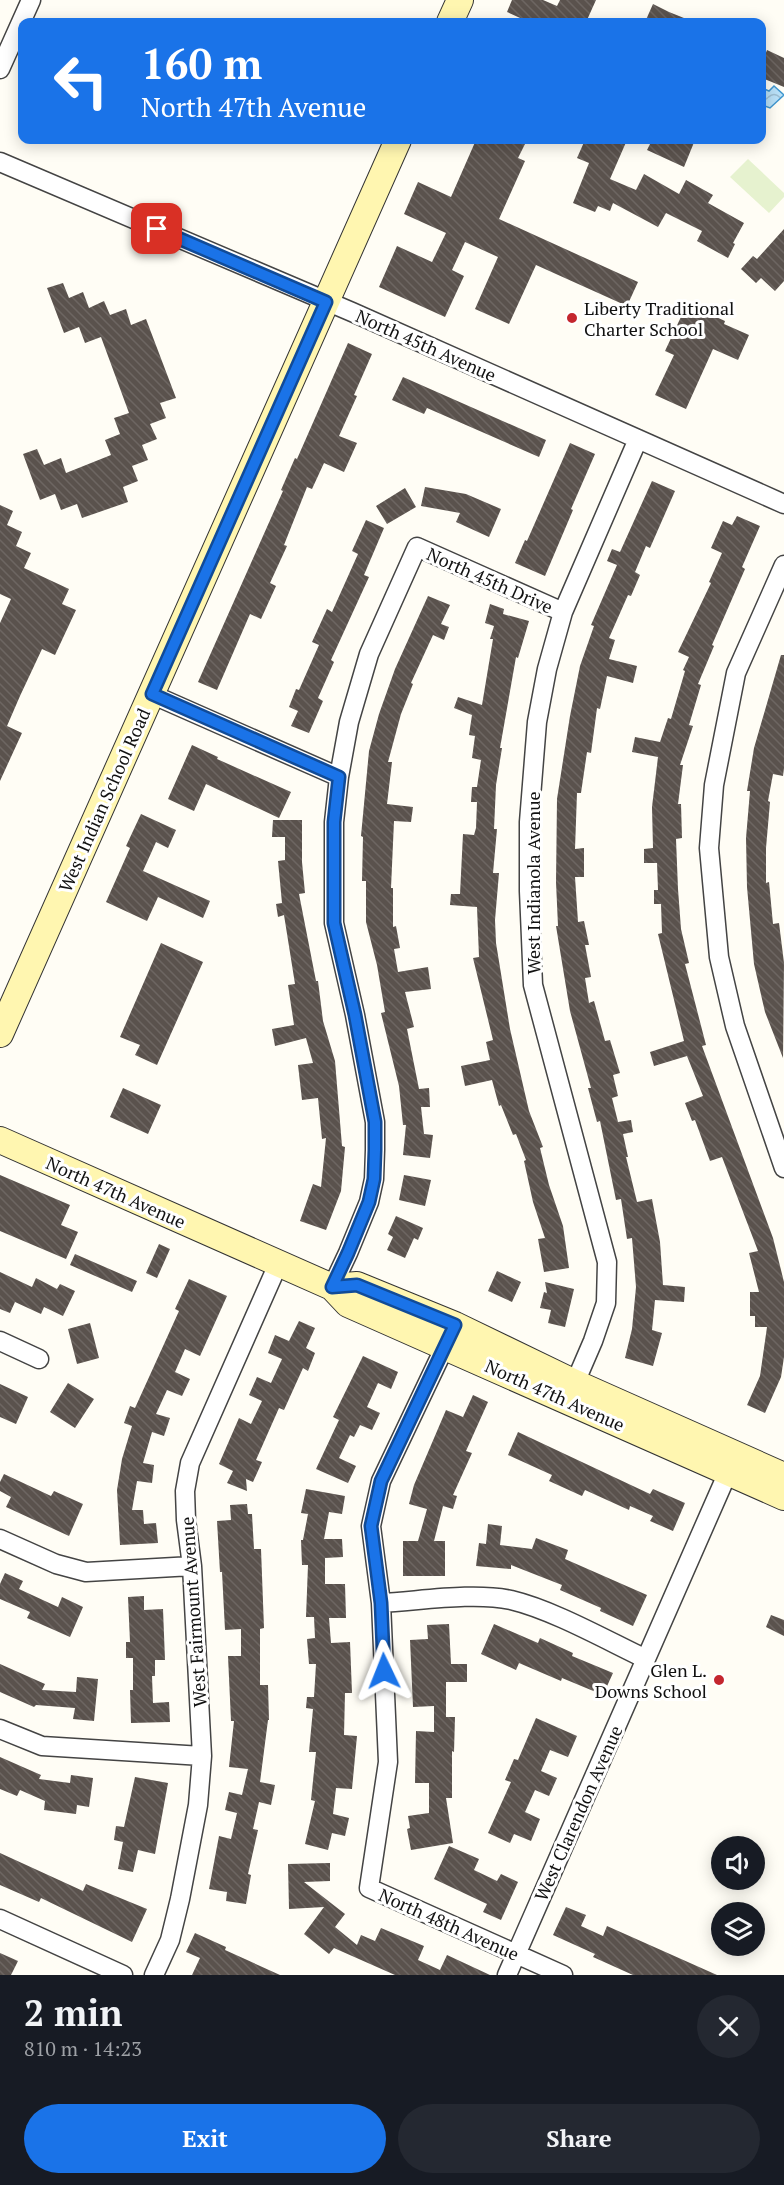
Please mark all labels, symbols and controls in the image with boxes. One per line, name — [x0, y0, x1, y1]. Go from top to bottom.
text: 160 m — [141, 35, 262, 91]
icon: left — [42, 42, 120, 120]
text: North 47th Avenue — [141, 89, 366, 125]
pin — [131, 203, 182, 254]
icon: arrive — [140, 212, 173, 245]
place label: Liberty Traditional Charter School — [584, 296, 734, 341]
street label: North 45th Avenue — [352, 303, 500, 387]
marker: Liberty Traditional Charter School — [565, 311, 579, 325]
street label: North 45th Drive — [423, 542, 557, 618]
street label: West Indian School Road — [53, 704, 155, 896]
street label: West Indianola Avenue — [521, 791, 545, 975]
street label: North 47th Avenue — [42, 1150, 190, 1234]
street label: North 47th Avenue — [481, 1353, 629, 1437]
street label: West Fairmount Avenue — [174, 1516, 212, 1708]
position arrow — [352, 1639, 416, 1703]
place label: Glen L. Downs School — [595, 1658, 707, 1703]
marker: Glen L. Downs School — [712, 1673, 726, 1687]
street label: West Clarendon Avenue — [528, 1721, 628, 1905]
map controls — [711, 1836, 765, 1956]
button: sound — [711, 1836, 765, 1890]
street label: North 48th Avenue — [375, 1882, 523, 1966]
button: layers — [711, 1902, 765, 1956]
text: 2 min — [24, 1989, 122, 2036]
button: close — [697, 1995, 760, 2058]
text: 810 m · 14:23 — [24, 2035, 142, 2062]
button: Exit — [24, 2104, 386, 2173]
button: Share — [398, 2104, 760, 2173]

